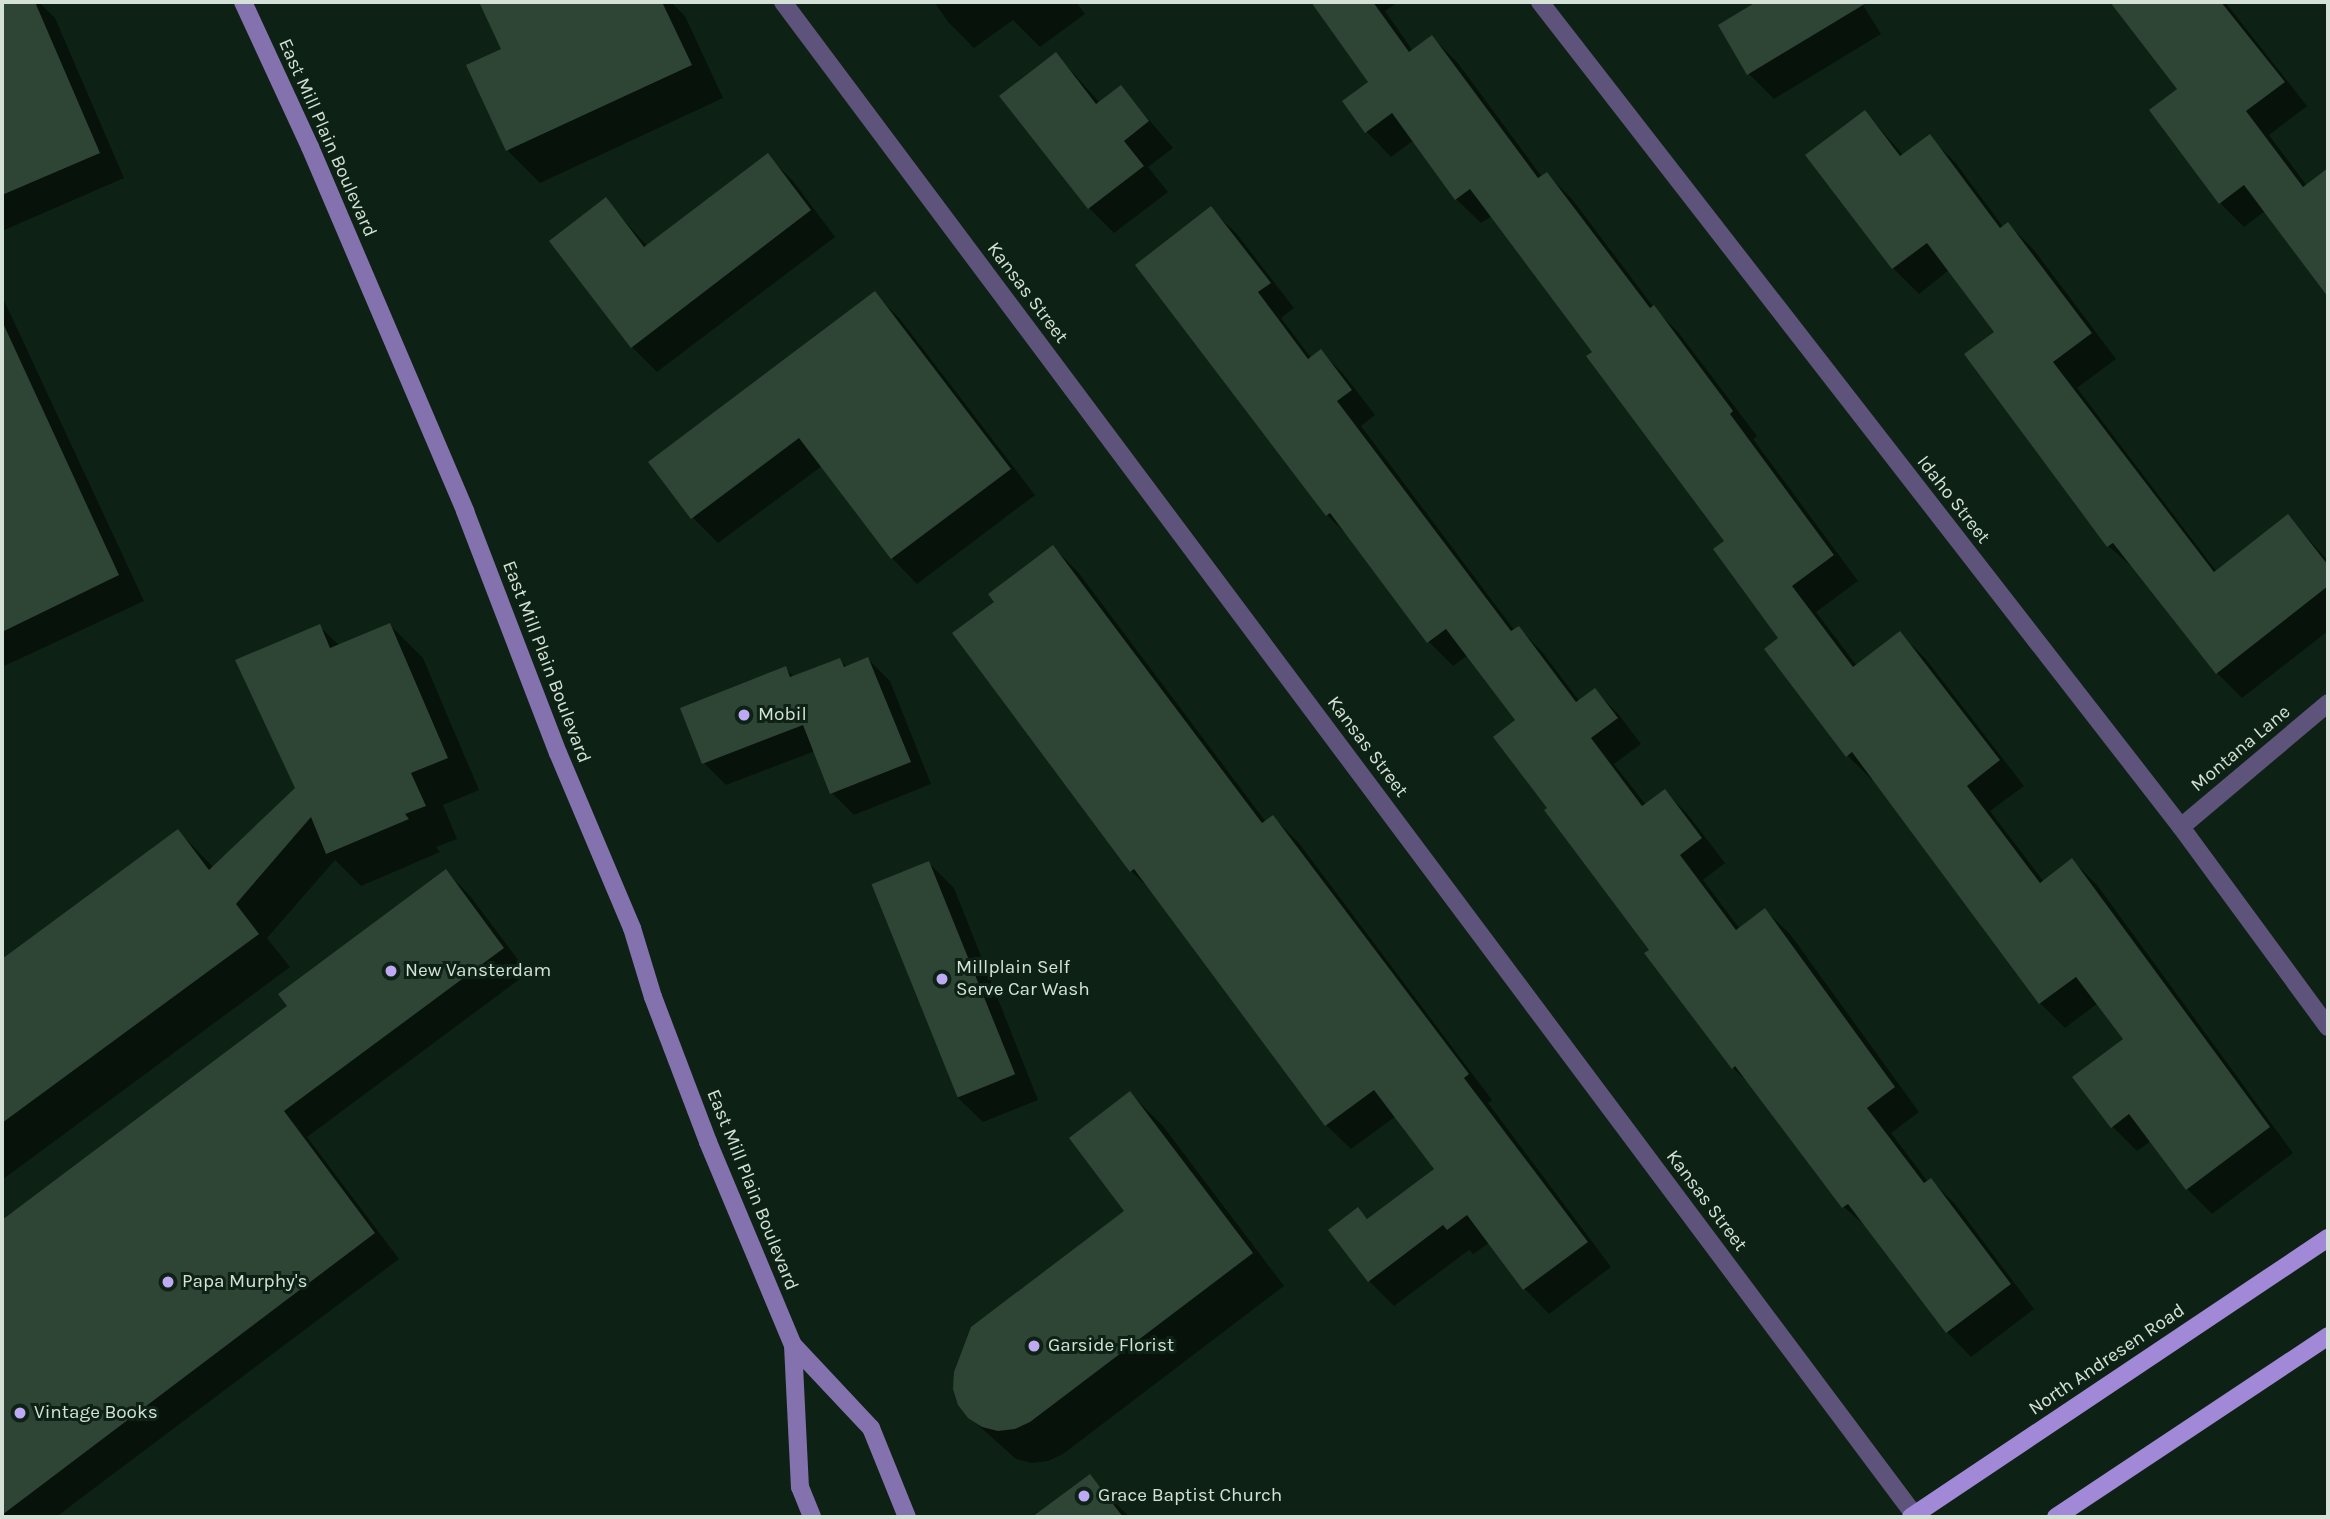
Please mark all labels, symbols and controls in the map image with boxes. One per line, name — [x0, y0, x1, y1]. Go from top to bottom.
street label: East Mill Plain Boulevard — [273, 35, 381, 241]
street label: Kansas Street — [982, 238, 1072, 348]
street label: Idaho Street — [1912, 451, 1994, 549]
street label: East Mill Plain Boulevard — [497, 558, 595, 766]
street label: Kansas Street — [1322, 692, 1412, 802]
street label: Montana Lane — [2187, 701, 2295, 797]
place label: Mobil — [758, 704, 807, 726]
marker: Mobil — [736, 707, 752, 723]
place label: Millplain Self Serve Car Wash — [956, 957, 1090, 1001]
place label: New Vansterdam — [405, 960, 551, 982]
marker: New Vansterdam — [383, 963, 399, 979]
marker: Millplain Self Serve Car Wash — [934, 971, 950, 987]
street label: East Mill Plain Boulevard — [701, 1086, 803, 1294]
street label: Kansas Street — [1661, 1146, 1751, 1256]
place label: Papa Murphy's — [182, 1271, 307, 1293]
marker: Papa Murphy's — [160, 1274, 176, 1290]
street label: North Andresen Road — [2025, 1299, 2189, 1421]
place label: Garside Florist — [1048, 1335, 1174, 1357]
marker: Garside Florist — [1026, 1338, 1042, 1354]
place label: Vintage Books — [34, 1402, 158, 1424]
marker: Vintage Books — [12, 1405, 28, 1421]
place label: Grace Baptist Church — [1098, 1485, 1282, 1507]
marker: Grace Baptist Church — [1076, 1488, 1092, 1504]

